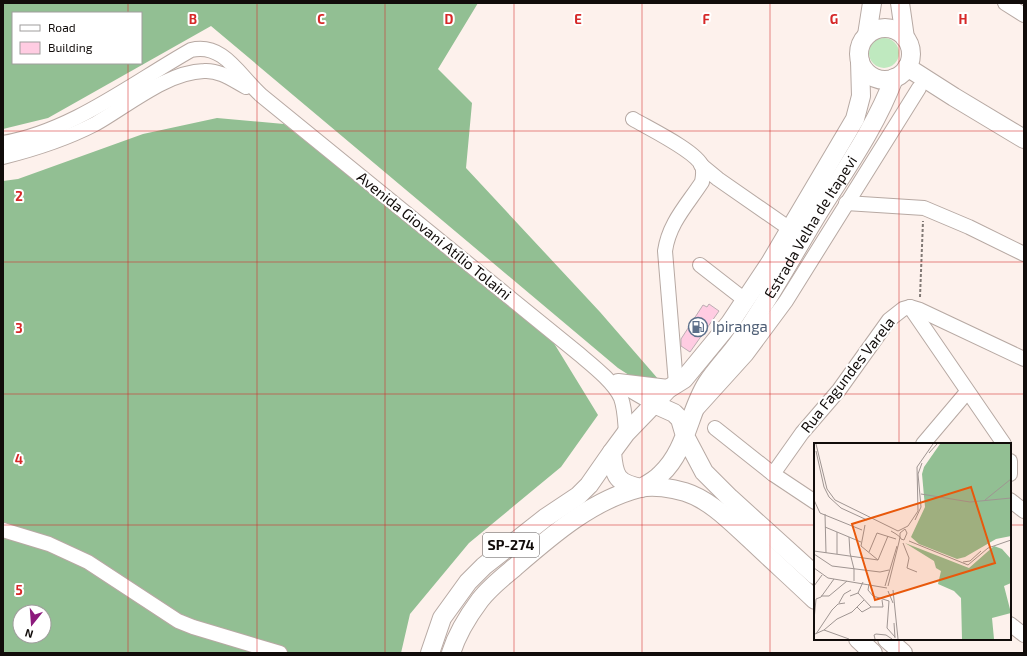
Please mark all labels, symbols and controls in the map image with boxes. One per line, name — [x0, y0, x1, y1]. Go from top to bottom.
text: B — [189, 11, 197, 27]
text: C — [317, 11, 325, 27]
text: D — [445, 11, 454, 27]
text: E — [574, 11, 582, 27]
text: F — [702, 11, 710, 27]
text: G — [830, 11, 838, 27]
text: H — [959, 11, 968, 27]
legend — [12, 12, 142, 64]
text: Road — [48, 20, 76, 34]
text: Building — [48, 40, 93, 54]
street label: Estrada Velha de Itapevi — [760, 152, 860, 301]
street label: Avenida Giovani Atílio Tolaini — [354, 167, 515, 303]
text: 2 — [15, 188, 23, 204]
street label: Rua Fagundes Varela — [796, 313, 898, 436]
fuel station icon: Ipiranga — [687, 316, 709, 338]
place label: Ipiranga — [712, 317, 768, 335]
text: 3 — [15, 320, 23, 336]
inset map — [814, 443, 1011, 640]
text: 4 — [15, 451, 23, 467]
road number: SP-274 — [483, 533, 539, 557]
text: 5 — [15, 582, 23, 598]
north arrow — [12, 604, 52, 644]
text: N — [23, 627, 35, 641]

